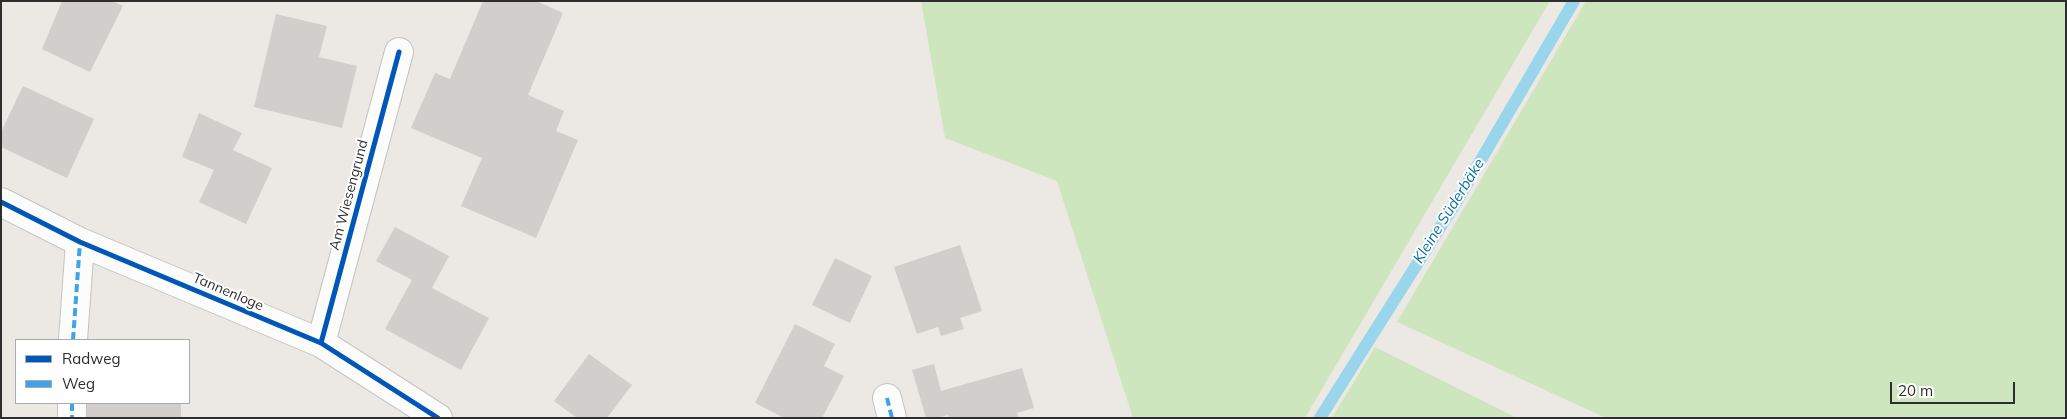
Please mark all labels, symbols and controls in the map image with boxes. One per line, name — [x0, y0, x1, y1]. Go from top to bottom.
street label: Am Wiesengrund — [326, 138, 372, 252]
water label: Kleine Süderbäke — [1410, 155, 1488, 267]
street label: Tannenloge — [190, 270, 266, 314]
legend — [15, 339, 190, 404]
text: Radweg — [62, 349, 120, 368]
scale bar — [1892, 372, 2017, 404]
text: Weg — [62, 374, 95, 393]
text: 20 m — [1898, 381, 1933, 400]

